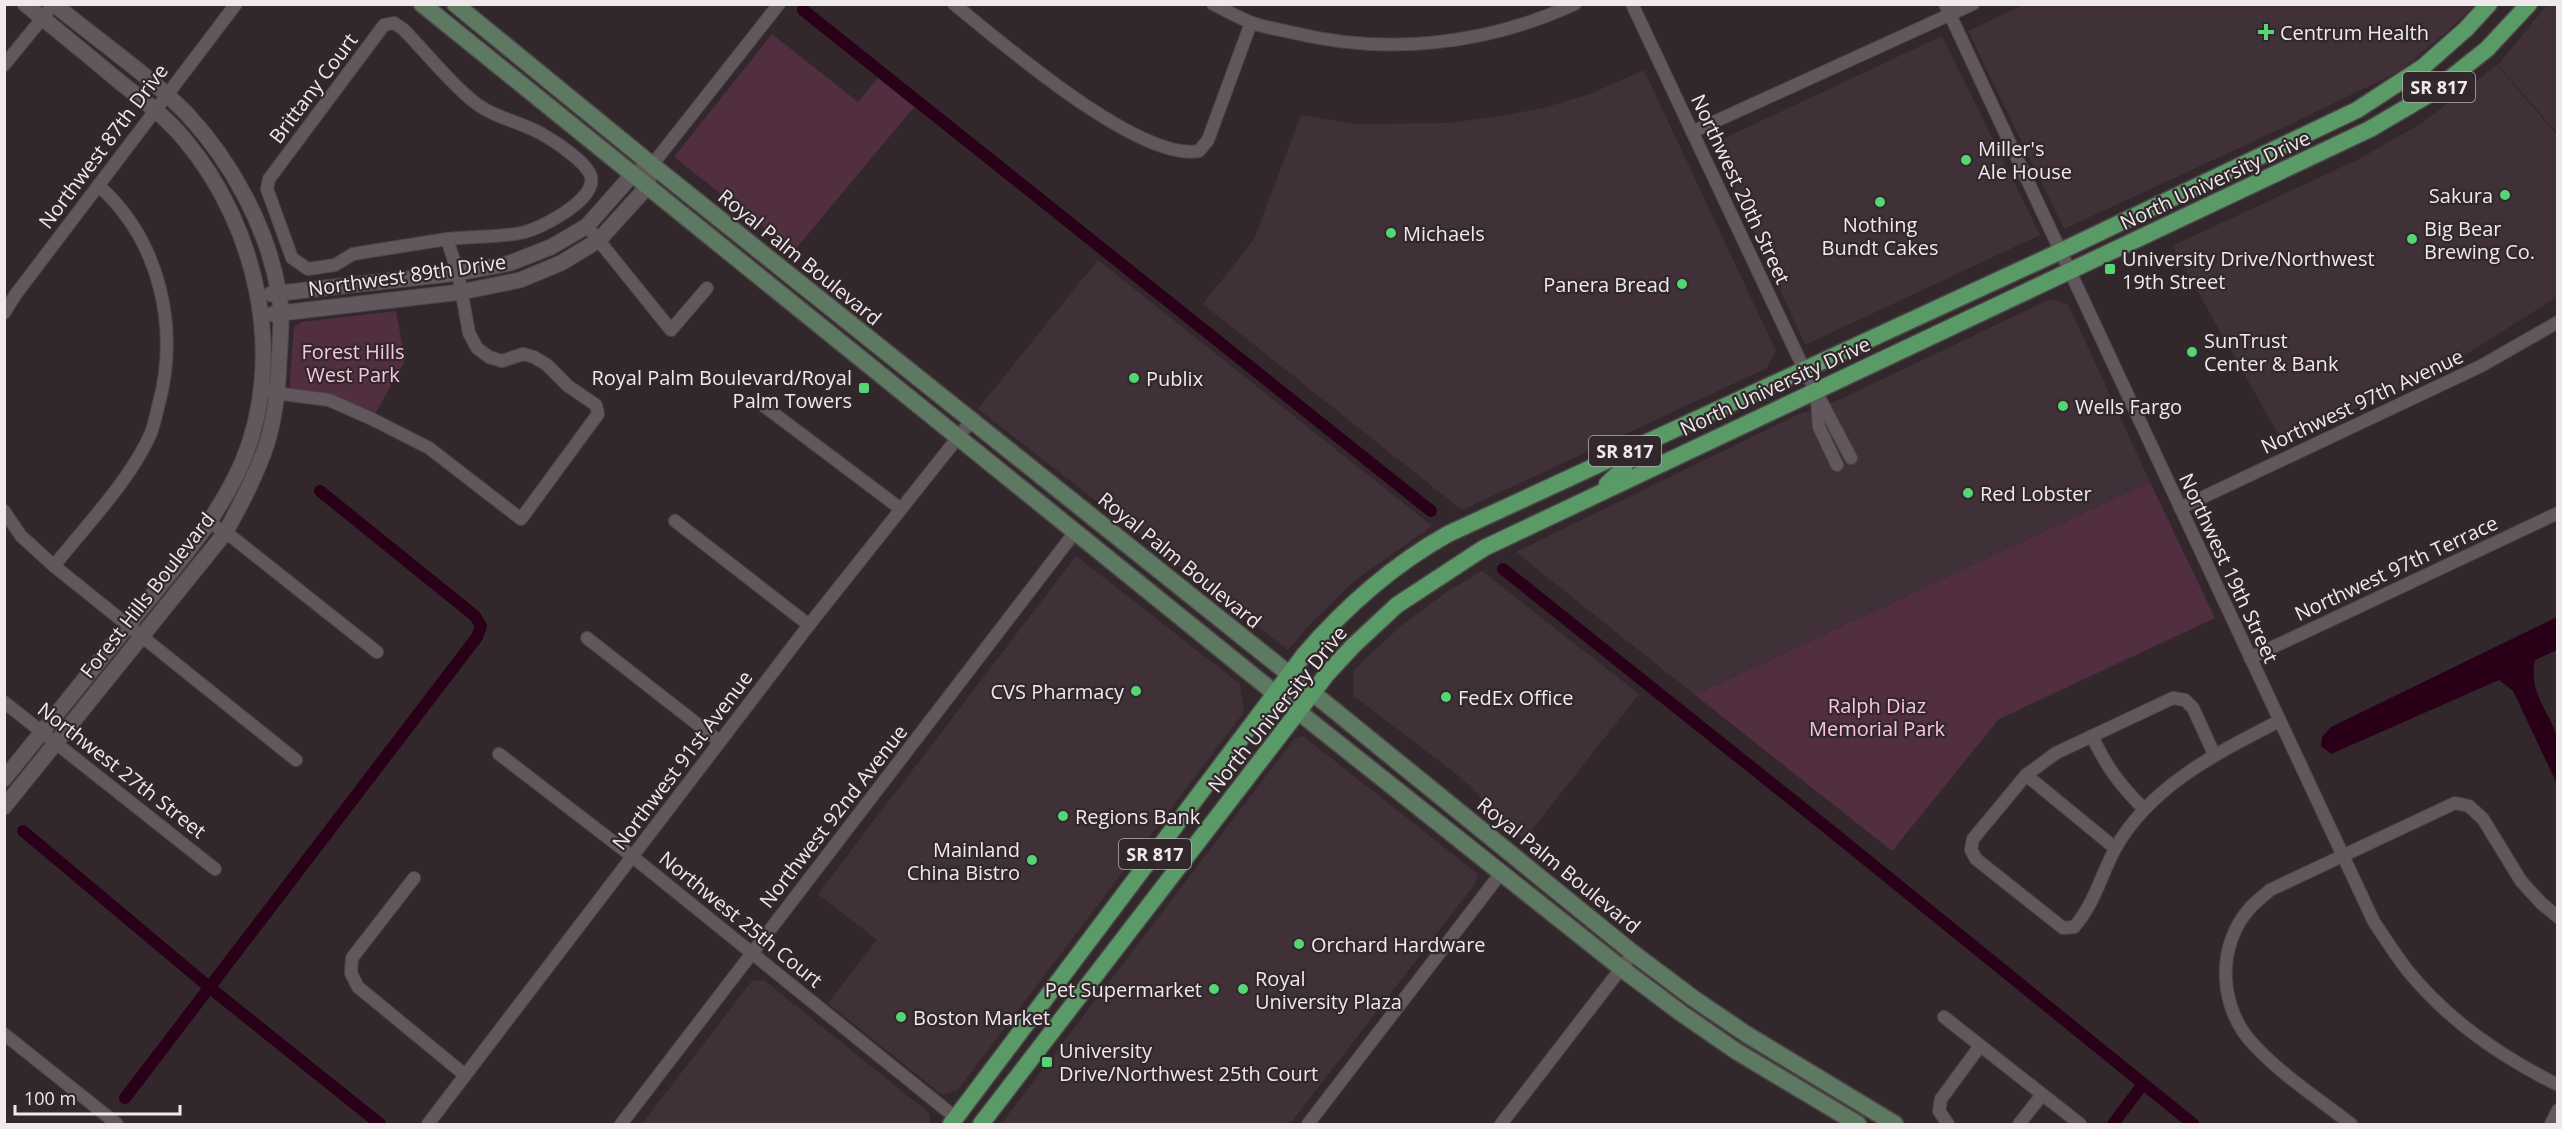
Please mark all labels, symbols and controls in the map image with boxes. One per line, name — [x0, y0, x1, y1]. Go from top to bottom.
place label: Centrum Health — [2280, 19, 2429, 46]
marker: Centrum Health — [2257, 23, 2275, 41]
street label: Brittany Court — [263, 27, 363, 149]
street label: Northwest 87th Drive — [32, 58, 174, 234]
road number: SR 817 — [2403, 72, 2475, 102]
street label: Northwest 20th Street — [1685, 90, 1797, 288]
street label: North University Drive — [2115, 124, 2315, 236]
place label: Miller's Ale House — [1978, 135, 2072, 185]
marker: Miller's Ale House — [1959, 153, 1973, 167]
place label: Sakura — [2429, 182, 2493, 209]
street label: Royal Palm Boulevard — [713, 183, 887, 331]
marker: Sakura — [2498, 188, 2512, 202]
marker: Nothing Bundt Cakes — [1873, 195, 1887, 209]
place label: Nothing Bundt Cakes — [1822, 211, 1939, 261]
place label: Big Bear Brewing Co. — [2424, 215, 2535, 265]
place label: Michaels — [1403, 220, 1485, 247]
marker: Michaels — [1384, 226, 1398, 240]
marker: Big Bear Brewing Co. — [2405, 232, 2419, 246]
place label: University Drive/Northwest 19th Street — [2122, 245, 2375, 295]
street label: Northwest 89th Drive — [306, 248, 508, 302]
marker: University Drive/Northwest 19th Street — [2103, 262, 2117, 276]
place label: Panera Bread — [1543, 271, 1670, 298]
marker: Panera Bread — [1675, 277, 1689, 291]
place label: SunTrust Center & Bank — [2204, 327, 2339, 377]
street label: North University Drive — [1675, 330, 1875, 442]
park label: Forest Hills West Park — [301, 338, 405, 388]
street label: Northwest 97th Avenue — [2256, 342, 2468, 460]
marker: SunTrust Center & Bank — [2185, 345, 2199, 359]
place label: Royal Palm Boulevard/Royal Palm Towers — [591, 364, 852, 414]
place label: Publix — [1146, 365, 1204, 392]
marker: Publix — [1127, 371, 1141, 385]
marker: Royal Palm Boulevard/Royal Palm Towers — [857, 381, 871, 395]
place label: Wells Fargo — [2075, 393, 2182, 420]
marker: Wells Fargo — [2056, 399, 2070, 413]
road number: SR 817 — [1589, 436, 1661, 466]
street label: Northwest 19th Street — [2173, 469, 2285, 667]
place label: Red Lobster — [1980, 480, 2092, 507]
street label: Royal Palm Boulevard — [1093, 486, 1267, 634]
marker: Red Lobster — [1961, 486, 1975, 500]
street label: Forest Hills Boulevard — [74, 507, 220, 683]
street label: Northwest 97th Terrace — [2290, 509, 2502, 627]
street label: North University Drive — [1201, 620, 1353, 798]
street label: Northwest 91st Avenue — [606, 665, 758, 855]
place label: CVS Pharmacy — [991, 678, 1125, 705]
marker: CVS Pharmacy — [1129, 684, 1143, 698]
place label: FedEx Office — [1458, 684, 1573, 711]
marker: FedEx Office — [1439, 690, 1453, 704]
park label: Ralph Diaz Memorial Park — [1809, 692, 1946, 742]
street label: Northwest 27th Street — [32, 696, 212, 844]
street label: Northwest 92nd Avenue — [753, 719, 913, 913]
street label: Royal Palm Boulevard — [1472, 791, 1646, 939]
place label: Regions Bank — [1075, 803, 1201, 830]
marker: Regions Bank — [1056, 809, 1070, 823]
place label: Mainland China Bistro — [907, 836, 1020, 886]
road number: SR 817 — [1119, 839, 1191, 869]
street label: Northwest 25th Court — [654, 845, 828, 993]
marker: Mainland China Bistro — [1025, 853, 1039, 867]
place label: Orchard Hardware — [1311, 931, 1486, 958]
marker: Orchard Hardware — [1292, 937, 1306, 951]
place label: Royal University Plaza — [1255, 965, 1402, 1015]
place label: Pet Supermarket — [1045, 976, 1202, 1003]
marker: Pet Supermarket — [1207, 982, 1221, 996]
marker: Royal University Plaza — [1236, 982, 1250, 996]
place label: Boston Market — [913, 1004, 1050, 1031]
marker: Boston Market — [894, 1010, 908, 1024]
place label: University Drive/Northwest 25th Court — [1059, 1037, 1318, 1087]
marker: University Drive/Northwest 25th Court — [1040, 1055, 1054, 1069]
scale bar — [15, 1078, 180, 1116]
text: 100 m — [24, 1086, 76, 1110]

